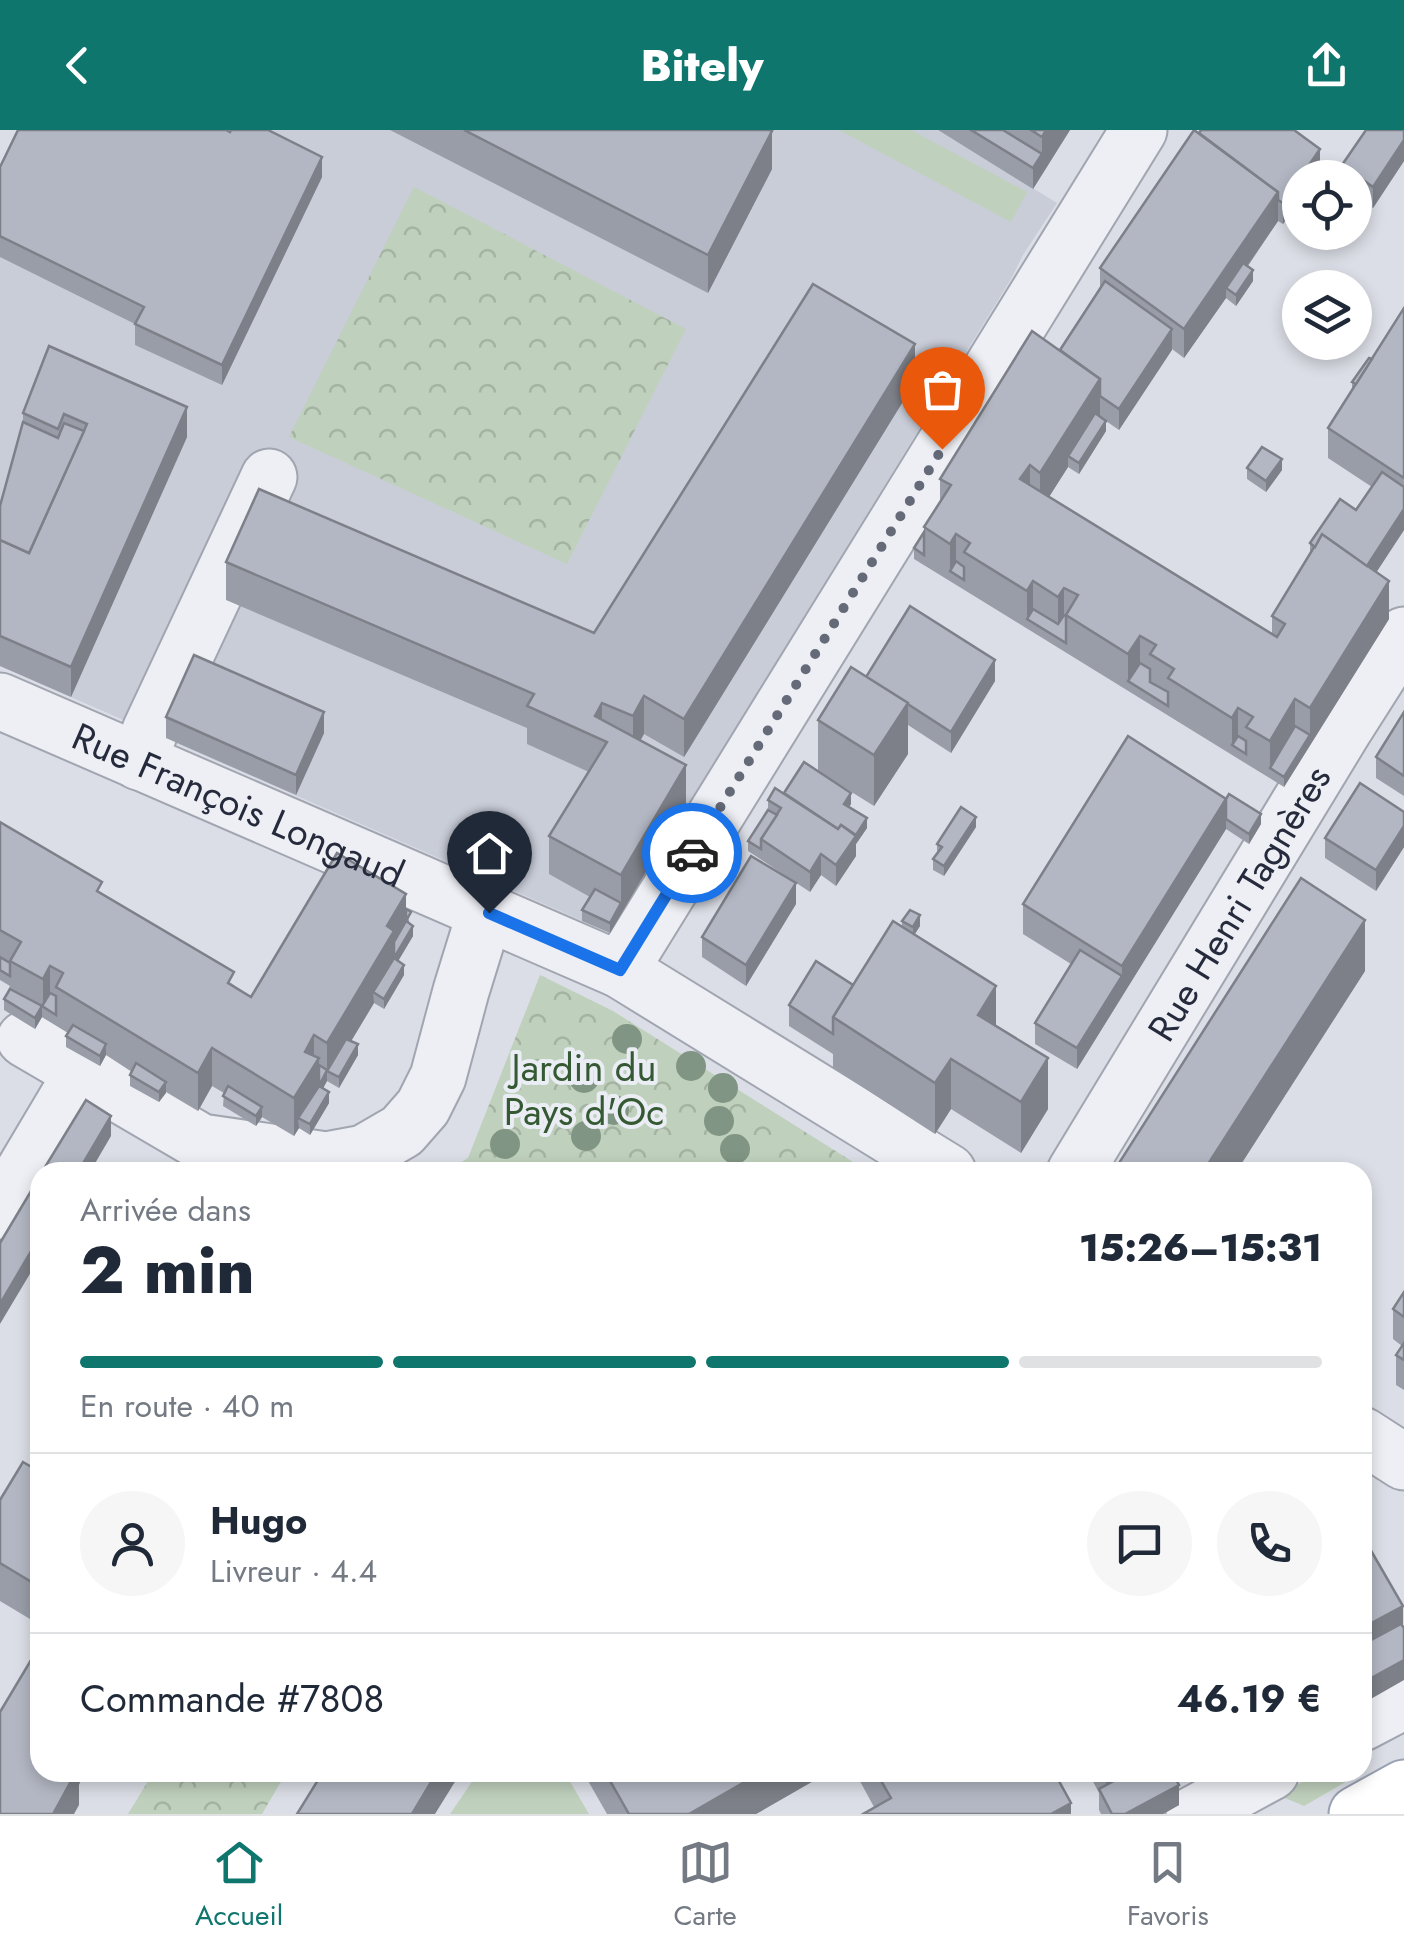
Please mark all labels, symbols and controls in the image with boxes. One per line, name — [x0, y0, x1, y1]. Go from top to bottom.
text: Bitely — [640, 33, 764, 98]
icon: back — [50, 38, 105, 93]
icon: share — [1299, 38, 1354, 93]
map controls — [1282, 160, 1372, 360]
button: locate — [1282, 160, 1372, 250]
button: layers — [1282, 270, 1372, 360]
pin — [900, 347, 985, 450]
icon: bag — [915, 362, 970, 417]
street label: Rue François Longaud — [64, 708, 413, 901]
street label: Rue Henri Tagnères — [1134, 754, 1344, 1051]
courier — [642, 803, 742, 903]
pin — [447, 811, 532, 914]
icon: home — [462, 826, 517, 881]
icon: car — [665, 826, 720, 881]
park label: Jardin du Pays d'Oc — [504, 1040, 664, 1139]
text: Arrivée dans — [80, 1187, 251, 1233]
text: 15:26–15:31 — [1079, 1220, 1322, 1275]
text: 2 min — [80, 1223, 255, 1317]
text: En route · 40 m — [80, 1383, 294, 1429]
button: person — [80, 1491, 185, 1596]
button: chat — [1087, 1491, 1192, 1596]
button: phone — [1217, 1491, 1322, 1596]
text: Hugo — [210, 1493, 307, 1548]
text: Livreur · 4.4 — [210, 1548, 377, 1594]
text: Commande #7808 — [80, 1671, 384, 1726]
text: 46.19 € — [1177, 1671, 1322, 1726]
tab: Accueil — [195, 1835, 283, 1936]
tab: Carte — [673, 1835, 737, 1936]
tab: Favoris — [1127, 1835, 1209, 1936]

